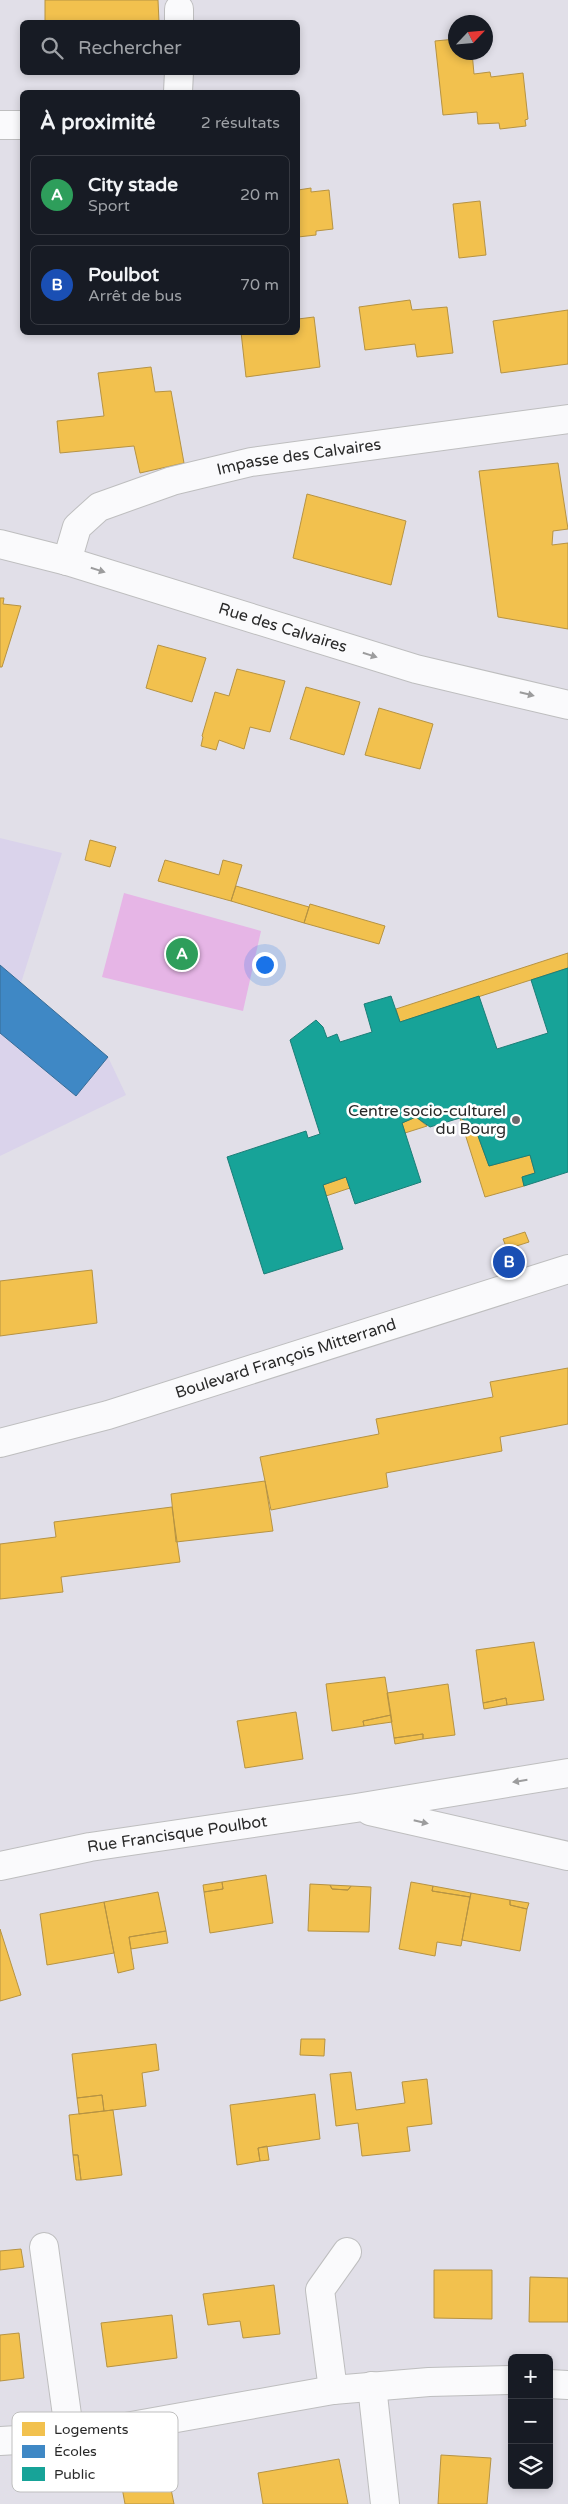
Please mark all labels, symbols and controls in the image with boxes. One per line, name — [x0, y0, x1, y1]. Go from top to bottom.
north arrow — [448, 15, 493, 60]
search box — [20, 20, 300, 75]
icon: search — [38, 34, 66, 62]
text: Rechercher — [78, 37, 181, 59]
text: À proximité — [40, 110, 155, 135]
text: 2 résultats — [201, 113, 280, 133]
text: City stade — [88, 174, 178, 196]
text: A — [51, 185, 63, 205]
text: 20 m — [240, 185, 279, 205]
text: Sport — [88, 196, 130, 216]
text: Poulbot — [88, 264, 159, 286]
text: B — [51, 275, 63, 295]
text: 70 m — [240, 275, 279, 295]
text: Arrêt de bus — [88, 286, 182, 306]
street label: Impasse des Calvaires — [215, 434, 382, 480]
one-way arrow — [90, 567, 105, 575]
street label: Rue des Calvaires — [216, 598, 350, 657]
one-way arrow — [363, 651, 378, 659]
one-way arrow — [520, 691, 535, 699]
pin: A — [166, 935, 198, 973]
your location — [252, 952, 278, 978]
place label: Centre socio-culturel du Bourg — [348, 1101, 506, 1139]
marker: Centre socio-culturel du Bourg — [510, 1114, 522, 1126]
pin: B — [493, 1243, 525, 1281]
street label: Boulevard François Mitterrand — [173, 1314, 399, 1403]
one-way arrow — [512, 1777, 528, 1785]
street label: Rue Francisque Poulbot — [86, 1811, 268, 1857]
one-way arrow — [413, 1818, 428, 1826]
map controls — [508, 2354, 553, 2489]
button: + — [508, 2354, 553, 2399]
button: − — [508, 2399, 553, 2444]
legend — [12, 2412, 178, 2492]
text: Logements — [54, 2421, 129, 2438]
text: Écoles — [54, 2443, 97, 2460]
button: layers — [508, 2444, 553, 2489]
text: Public — [54, 2466, 95, 2483]

